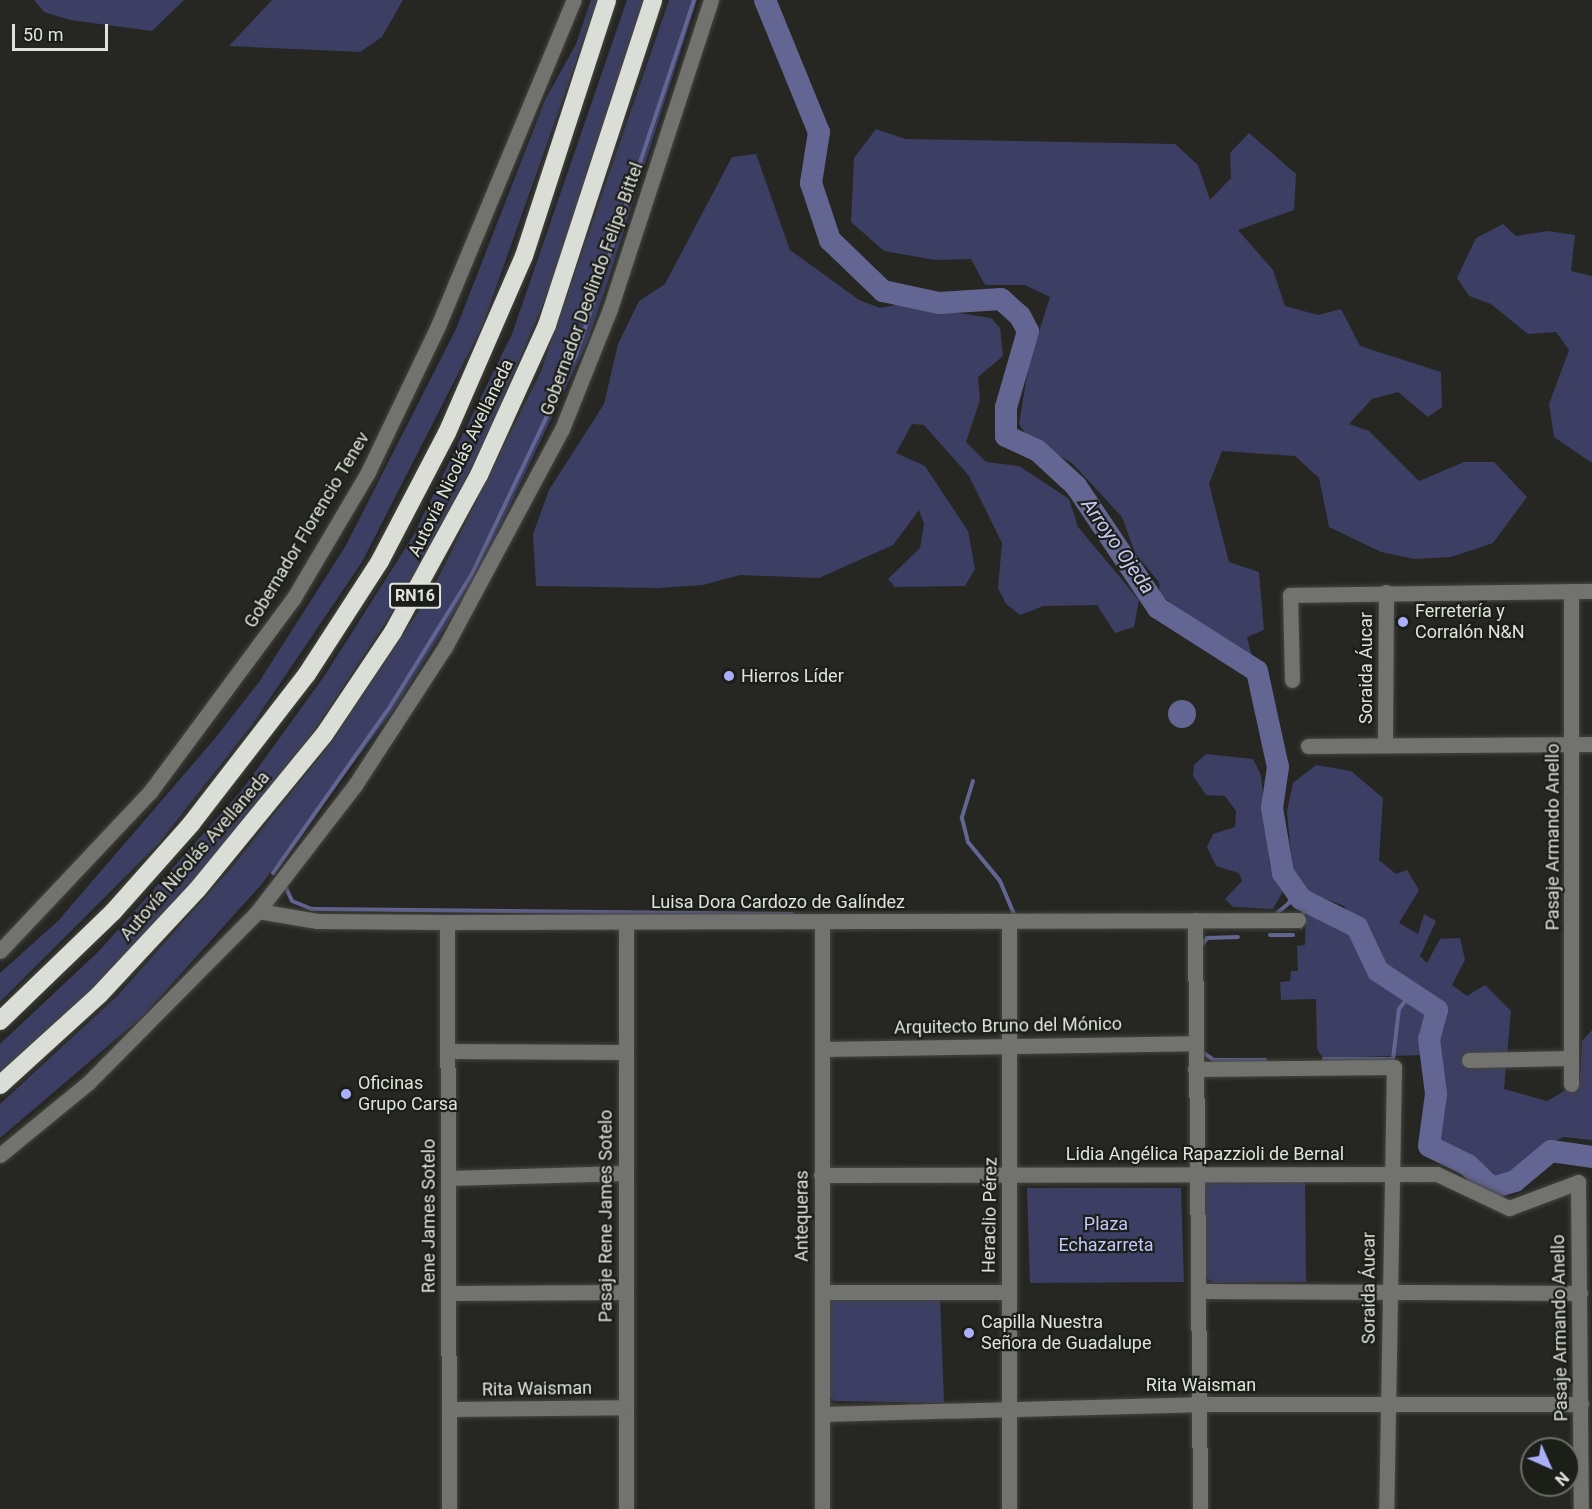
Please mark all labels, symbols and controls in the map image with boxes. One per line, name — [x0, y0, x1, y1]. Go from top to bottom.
scale bar — [15, 12, 111, 50]
text: 50 m — [23, 24, 63, 45]
street label: Gobernador Deolindo Felipe Bittel — [536, 160, 648, 418]
street label: Autovía Nicolás Avellaneda — [404, 356, 518, 560]
street label: Gobernador Florencio Tenev — [240, 428, 374, 632]
water label: Arroyo Ojeda — [1076, 494, 1160, 598]
road number: RN16 — [388, 583, 442, 609]
place label: Ferretería y Corralón N&N — [1415, 601, 1525, 644]
street label: Soraida Áucar — [1355, 612, 1377, 724]
marker: Ferretería y Corralón N&N — [1396, 615, 1410, 629]
place label: Hierros Líder — [741, 665, 844, 687]
marker: Hierros Líder — [722, 669, 736, 683]
street label: Pasaje Armando Anello — [1542, 744, 1564, 930]
street label: Autovía Nicolás Avellaneda — [116, 767, 274, 945]
street label: Luisa Dora Cardozo de Galíndez — [651, 891, 905, 913]
street label: Arquitecto Bruno del Mónico — [894, 1013, 1122, 1039]
place label: Oficinas Grupo Carsa — [358, 1073, 458, 1116]
marker: Oficinas Grupo Carsa — [339, 1087, 353, 1101]
street label: Pasaje Rene James Sotelo — [595, 1110, 617, 1322]
street label: Rene James Sotelo — [418, 1139, 440, 1293]
street label: Lidia Angélica Rapazzioli de Bernal — [1066, 1143, 1344, 1165]
street label: Heraclio Pérez — [978, 1157, 1002, 1273]
street label: Antequeras — [791, 1170, 813, 1262]
park label: Plaza Echazarreta — [1058, 1214, 1154, 1256]
street label: Soraida Áucar — [1358, 1232, 1380, 1344]
street label: Pasaje Armando Anello — [1548, 1234, 1572, 1422]
place label: Capilla Nuestra Señora de Guadalupe — [981, 1312, 1151, 1354]
marker: Capilla Nuestra Señora de Guadalupe — [962, 1326, 976, 1340]
street label: Rita Waisman — [1146, 1374, 1256, 1396]
street label: Rita Waisman — [482, 1377, 592, 1401]
north arrow — [1520, 1437, 1580, 1497]
text: N — [1551, 1468, 1572, 1489]

